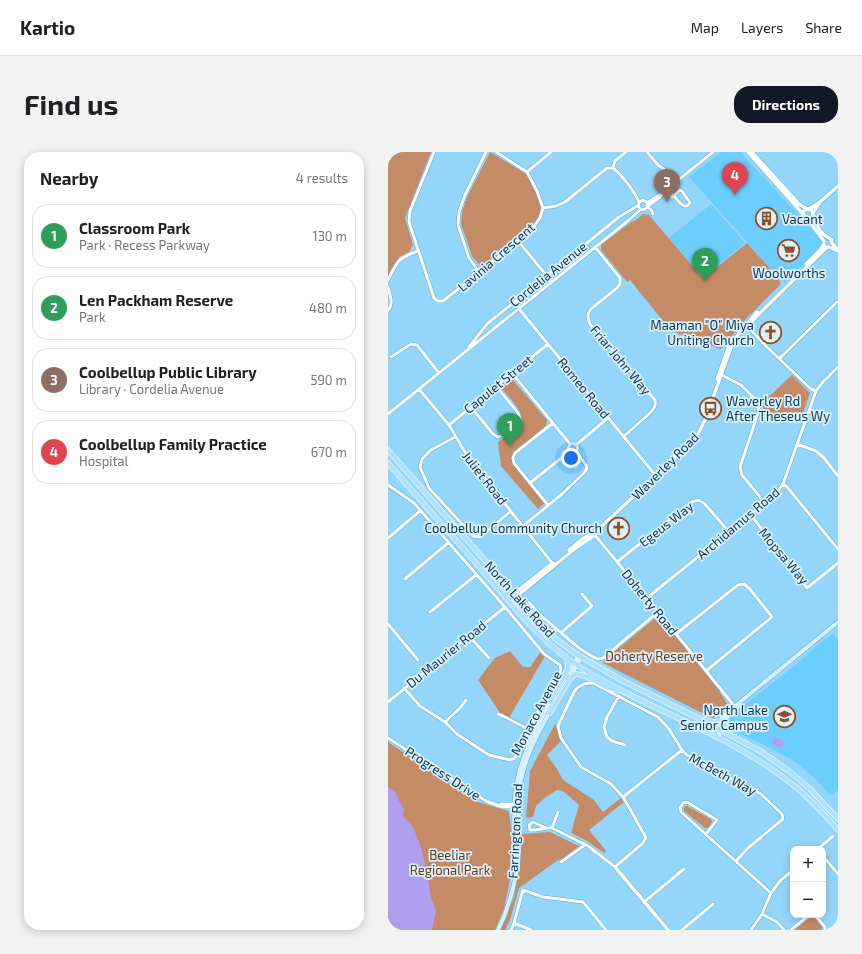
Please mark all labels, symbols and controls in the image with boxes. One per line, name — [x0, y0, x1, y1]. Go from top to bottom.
text: Kartio — [20, 16, 75, 39]
text: Map — [691, 19, 719, 36]
text: Layers — [741, 19, 783, 36]
text: Share — [805, 19, 842, 36]
button: Directions — [734, 86, 838, 123]
text: Find us — [24, 87, 118, 121]
pin: 4 — [722, 162, 748, 195]
text: Nearby — [40, 168, 98, 188]
pin: 3 — [654, 169, 680, 202]
text: 4 results — [296, 170, 348, 186]
building icon: Vacant — [754, 206, 780, 232]
place label: Vacant — [782, 211, 823, 227]
text: Classroom Park — [79, 219, 190, 237]
street label: Lavinia Crescent — [454, 219, 538, 295]
text: 1 — [51, 228, 57, 244]
text: 130 m — [312, 228, 347, 244]
text: Park · Recess Parkway — [79, 237, 210, 253]
street label: Cordelia Avenue — [506, 238, 590, 310]
supermarket icon: Woolworths — [776, 238, 802, 264]
pin: 2 — [692, 248, 718, 281]
place label: Woolworths — [753, 265, 825, 281]
text: Len Packham Reserve — [79, 291, 233, 309]
text: 2 — [50, 300, 58, 316]
text: 480 m — [309, 300, 347, 316]
text: Park — [79, 309, 106, 325]
place label: Maaman "O" Miya Uniting Church — [650, 317, 754, 348]
church icon: Maaman "O" Miya Uniting Church — [757, 319, 783, 345]
street label: Friar John Way — [587, 322, 655, 398]
street label: Capulet Street — [460, 351, 536, 417]
street label: Romeo Road — [555, 354, 613, 422]
text: Coolbellup Public Library — [79, 363, 257, 381]
text: 3 — [50, 372, 58, 388]
text: 590 m — [310, 372, 347, 388]
text: Library · Cordelia Avenue — [79, 381, 224, 397]
place label: Waverley Rd After Theseus Wy — [726, 393, 830, 424]
bus stop icon: Waverley Rd After Theseus Wy — [698, 395, 724, 421]
pin: 1 — [497, 413, 523, 446]
street label: Waverley Road — [628, 429, 702, 503]
text: Coolbellup Family Practice — [79, 435, 267, 453]
text: 4 — [50, 444, 58, 460]
text: 670 m — [311, 444, 347, 460]
street label: Juliet Road — [459, 448, 511, 508]
your location — [561, 448, 581, 468]
text: Hospital — [79, 453, 128, 469]
street label: Archidamus Road — [693, 484, 783, 562]
street label: Egeus Way — [636, 498, 696, 550]
church icon: Coolbellup Community Church — [605, 515, 631, 541]
place label: Coolbellup Community Church — [424, 520, 602, 536]
street label: Mopsa Way — [756, 524, 812, 588]
street label: North Lake Road — [482, 558, 558, 640]
street label: Doherty Road — [619, 566, 681, 638]
street label: Du Maurier Road — [403, 617, 489, 691]
park label: Doherty Reserve — [605, 648, 703, 664]
street label: Monaco Avenue — [507, 668, 565, 758]
place label: North Lake Senior Campus — [680, 702, 768, 733]
school or university icon: North Lake Senior Campus — [771, 704, 797, 730]
street label: Progress Drive — [402, 743, 484, 803]
street label: McBeth Way — [687, 749, 759, 799]
street label: Farrington Road — [505, 783, 525, 879]
map controls — [790, 846, 826, 918]
button: + — [790, 846, 826, 882]
park label: Beeliar Regional Park — [410, 847, 491, 878]
button: − — [790, 882, 826, 918]

